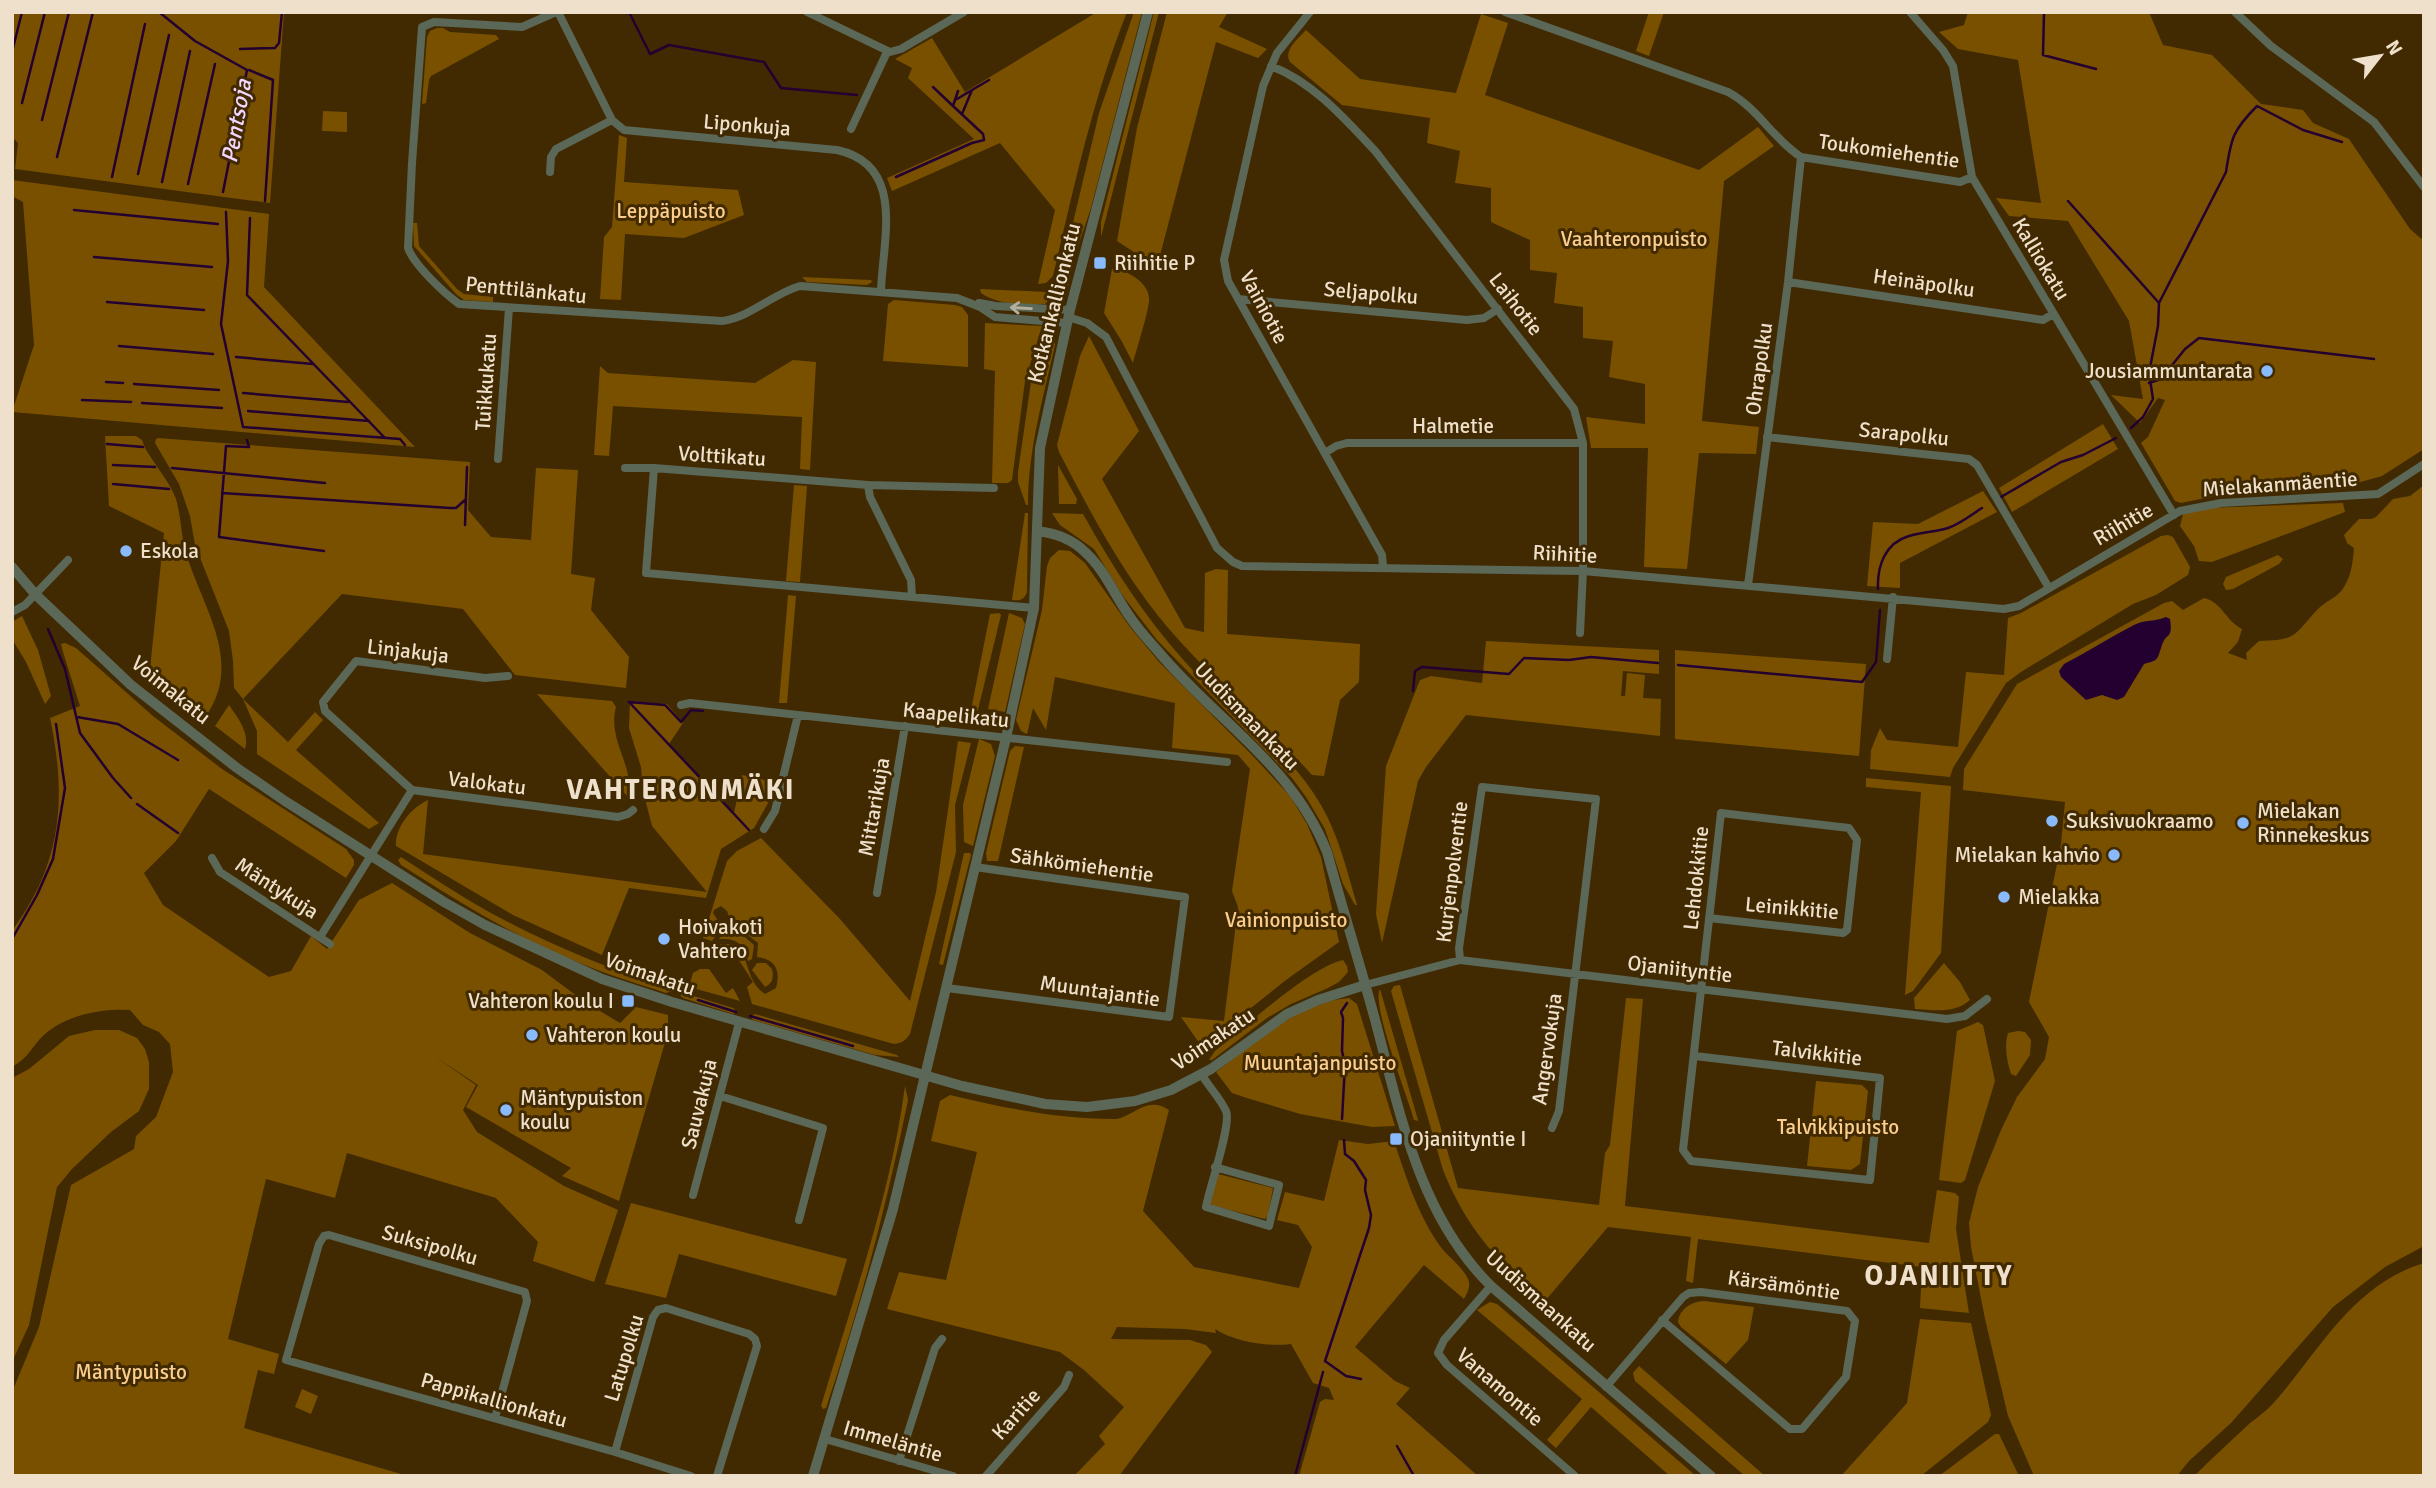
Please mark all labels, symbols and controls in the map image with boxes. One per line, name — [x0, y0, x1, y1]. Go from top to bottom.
north arrow — [2345, 21, 2415, 91]
text: N — [2380, 36, 2407, 60]
water label: Pentsoja — [215, 76, 258, 165]
street label: Liponkuja — [702, 108, 792, 142]
street label: Toukomiehentie — [1817, 128, 1961, 174]
park label: Leppäpuisto — [616, 198, 726, 224]
street label: Kalliokatu — [2006, 213, 2076, 305]
street label: Kotkankallionkatu — [1022, 220, 1086, 386]
park label: Vaahteronpuisto — [1561, 226, 1707, 252]
place label: Riihitie P — [1114, 250, 1195, 276]
marker: Riihitie P — [1092, 255, 1108, 271]
street label: Heinäpolku — [1872, 263, 1976, 303]
street label: Vainiotie — [1234, 266, 1294, 348]
street label: Laihotie — [1483, 267, 1549, 341]
street label: Penttilänkatu — [464, 271, 588, 309]
street label: Seljapolku — [1323, 276, 1419, 310]
one-way arrow — [1010, 301, 1033, 314]
street label: Ohrapolku — [1740, 321, 1778, 417]
street label: Tuikkukatu — [470, 332, 502, 432]
place label: Jousiammuntarata — [2085, 358, 2253, 384]
marker: Jousiammuntarata — [2259, 363, 2275, 379]
street label: Halmetie — [1412, 413, 1494, 439]
street label: Sarapolku — [1858, 416, 1950, 452]
street label: Volttikatu — [677, 440, 767, 472]
street label: Mielakanmäentie — [2201, 466, 2359, 502]
street label: Riihitie — [2088, 497, 2158, 551]
place label: Eskola — [140, 538, 199, 564]
street label: Riihitie — [1532, 539, 1598, 569]
marker: Eskola — [118, 543, 134, 559]
street label: Linjakuja — [366, 633, 450, 669]
street label: Voimakatu — [126, 650, 216, 730]
street label: Uudismaankatu — [1189, 656, 1305, 776]
street label: Kaapelikatu — [901, 696, 1011, 734]
street label: Mittarikuja — [853, 756, 895, 858]
street label: Valokatu — [446, 765, 528, 801]
district label: VAHTERONMÄKI — [566, 773, 796, 807]
place label: Mielakan Rinnekeskus — [2257, 798, 2369, 848]
street label: Kurjenpolventie — [1430, 800, 1474, 944]
place label: Suksivuokraamo — [2066, 808, 2213, 834]
marker: Suksivuokraamo — [2044, 813, 2060, 829]
marker: Mielakan Rinnekeskus — [2235, 815, 2251, 831]
street label: Lehdokkitie — [1678, 825, 1714, 931]
street label: Sähkömiehentie — [1008, 842, 1156, 888]
place label: Mielakan kahvio — [1955, 842, 2100, 868]
marker: Mielakan kahvio — [2106, 847, 2122, 863]
street label: Mäntykuja — [230, 851, 324, 925]
place label: Mielakka — [2018, 884, 2100, 910]
marker: Mielakka — [1996, 889, 2012, 905]
street label: Leinikkitie — [1744, 891, 1840, 925]
park label: Vainionpuisto — [1225, 907, 1347, 933]
place label: Hoivakoti Vahtero — [678, 914, 763, 964]
marker: Hoivakoti Vahtero — [656, 931, 672, 947]
street label: Voimakatu — [601, 946, 699, 1002]
street label: Ojaniityntie — [1626, 950, 1734, 988]
street label: Muuntajantie — [1038, 970, 1162, 1012]
place label: Vahteron koulu I — [468, 988, 614, 1014]
street label: Angervokuja — [1526, 991, 1568, 1107]
marker: Vahteron koulu I — [620, 993, 636, 1009]
street label: Voimakatu — [1166, 1002, 1260, 1076]
place label: Vahteron koulu — [546, 1022, 681, 1048]
marker: Vahteron koulu — [524, 1027, 540, 1043]
street label: Talvikkitie — [1770, 1035, 1864, 1071]
park label: Muuntajanpuisto — [1244, 1050, 1396, 1076]
street label: Sauvakuja — [675, 1056, 723, 1152]
place label: Mäntypuiston koulu — [520, 1085, 643, 1135]
marker: Mäntypuiston koulu — [498, 1102, 514, 1118]
park label: Talvikkipuisto — [1777, 1114, 1899, 1140]
place label: Ojaniityntie I — [1410, 1126, 1526, 1152]
marker: Ojaniityntie I — [1388, 1131, 1404, 1147]
street label: Suksipolku — [379, 1219, 481, 1271]
street label: Uudismaankatu — [1480, 1244, 1602, 1358]
district label: OJANIITTY — [1865, 1259, 2013, 1293]
street label: Kärsämöntie — [1726, 1264, 1842, 1306]
street label: Latupolku — [598, 1311, 650, 1405]
street label: Vanamontie — [1451, 1342, 1549, 1432]
park label: Mäntypuisto — [75, 1359, 187, 1385]
street label: Pappikallionkatu — [418, 1367, 570, 1433]
street label: Karitie — [986, 1383, 1046, 1445]
street label: Immeläntie — [840, 1414, 946, 1468]

